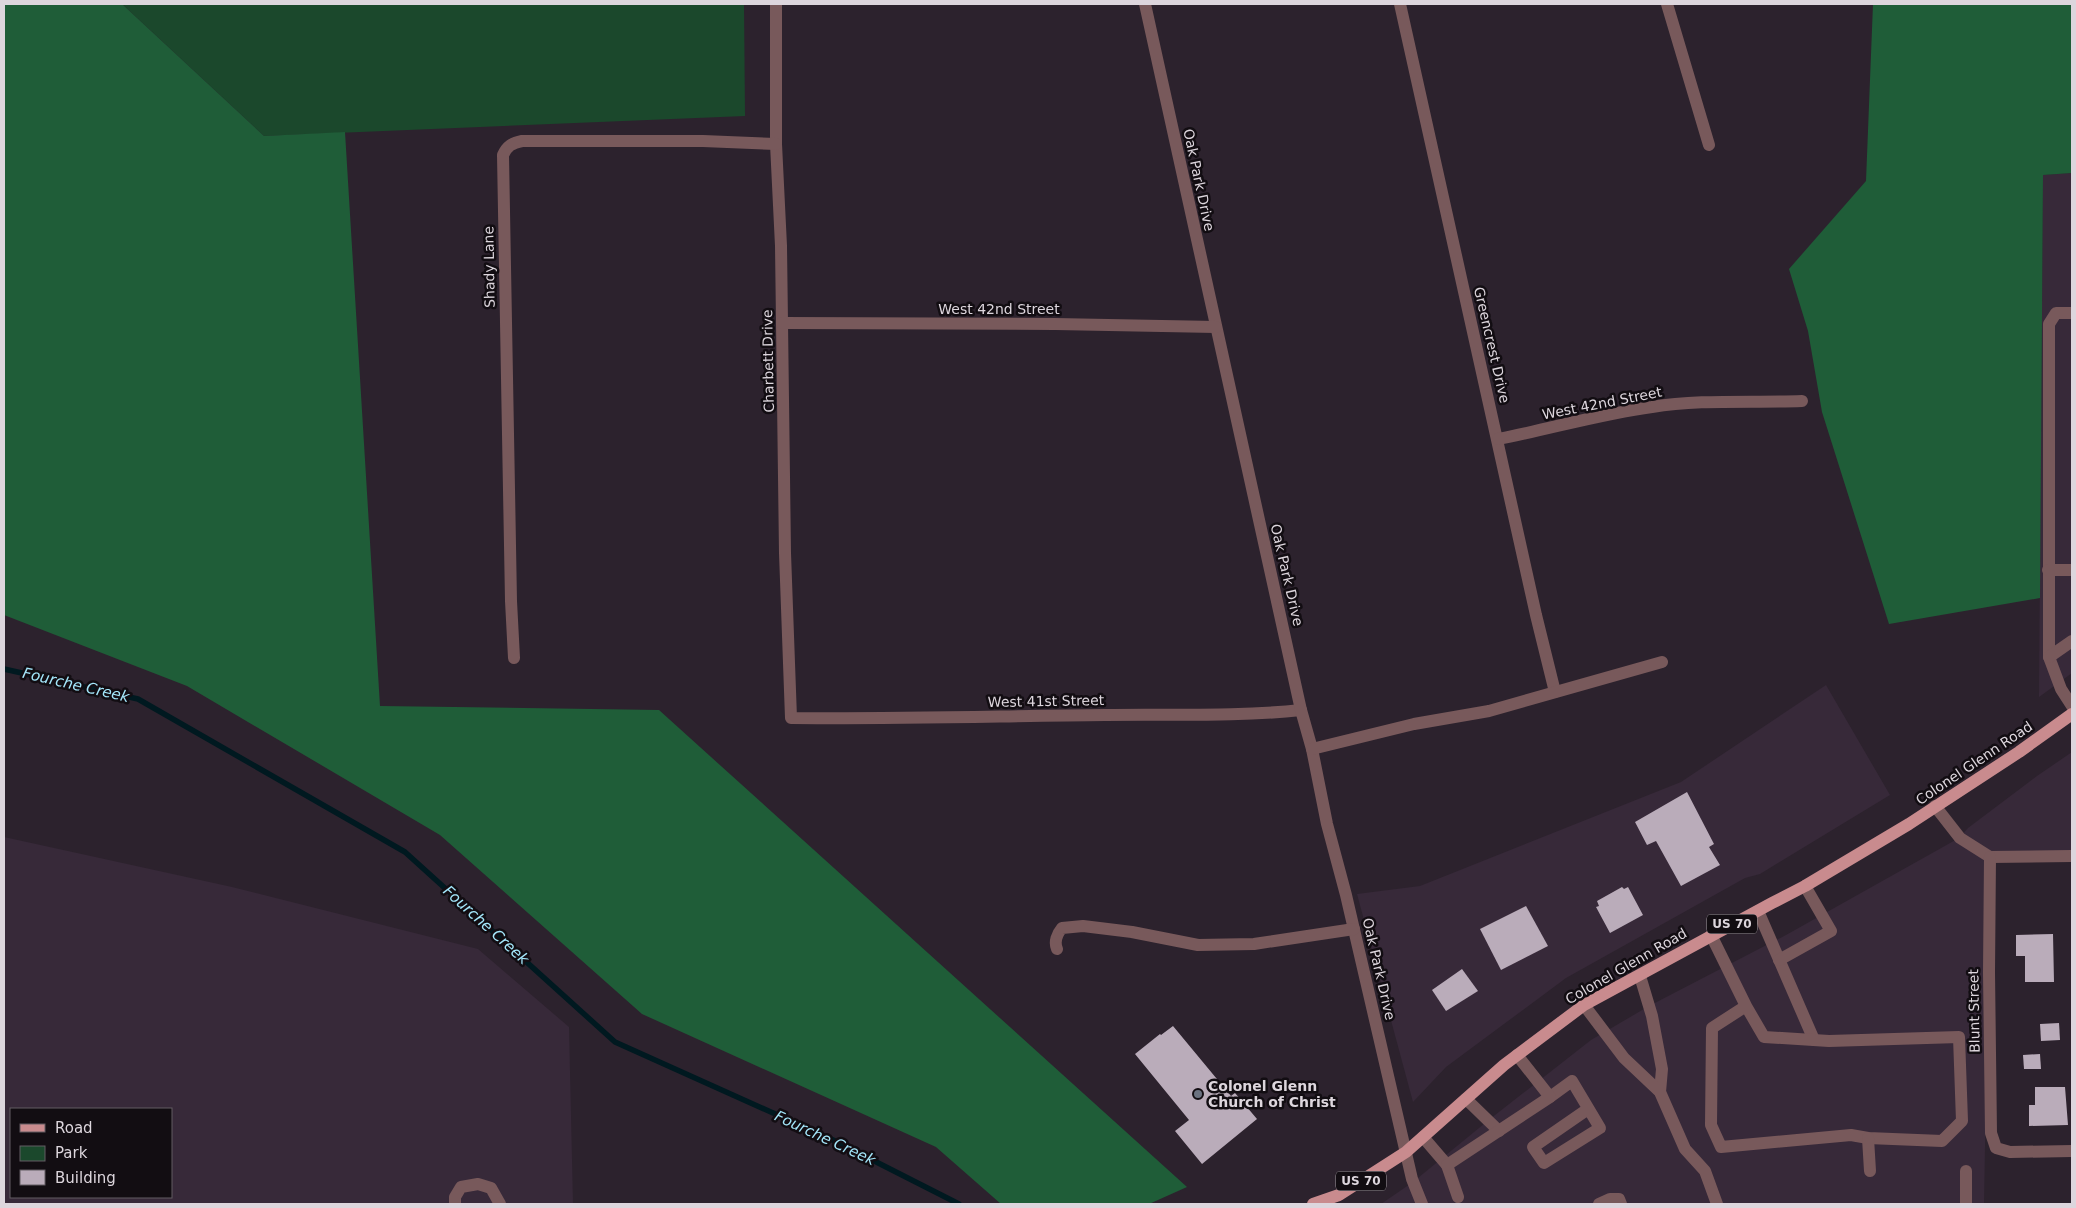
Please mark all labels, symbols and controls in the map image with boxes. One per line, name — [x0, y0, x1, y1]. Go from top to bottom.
street label: Oak Park Drive — [1180, 127, 1218, 233]
street label: Shady Lane — [480, 226, 498, 308]
street label: Greencrest Drive — [1471, 285, 1513, 405]
street label: West 42nd Street — [938, 301, 1060, 317]
street label: Charbett Drive — [759, 309, 777, 413]
street label: West 42nd Street — [1541, 383, 1664, 422]
street label: Oak Park Drive — [1267, 522, 1307, 628]
water label: Fourche Creek — [21, 664, 132, 706]
street label: West 41st Street — [988, 692, 1105, 710]
street label: Colonel Glenn Road — [1913, 718, 2035, 808]
water label: Fourche Creek — [439, 882, 534, 969]
road number: US 70 — [1707, 914, 1757, 934]
street label: Oak Park Drive — [1359, 916, 1399, 1022]
street label: Colonel Glenn Road — [1563, 925, 1689, 1007]
street label: Blunt Street — [1965, 969, 1983, 1053]
place label: Colonel Glenn Church of Christ — [1208, 1078, 1336, 1110]
marker: Colonel Glenn Church of Christ — [1192, 1088, 1204, 1100]
water label: Fourche Creek — [772, 1107, 879, 1170]
legend — [10, 1108, 172, 1198]
text: Road — [55, 1119, 93, 1137]
text: Park — [55, 1144, 88, 1162]
text: Building — [55, 1169, 116, 1187]
road number: US 70 — [1336, 1172, 1386, 1190]

